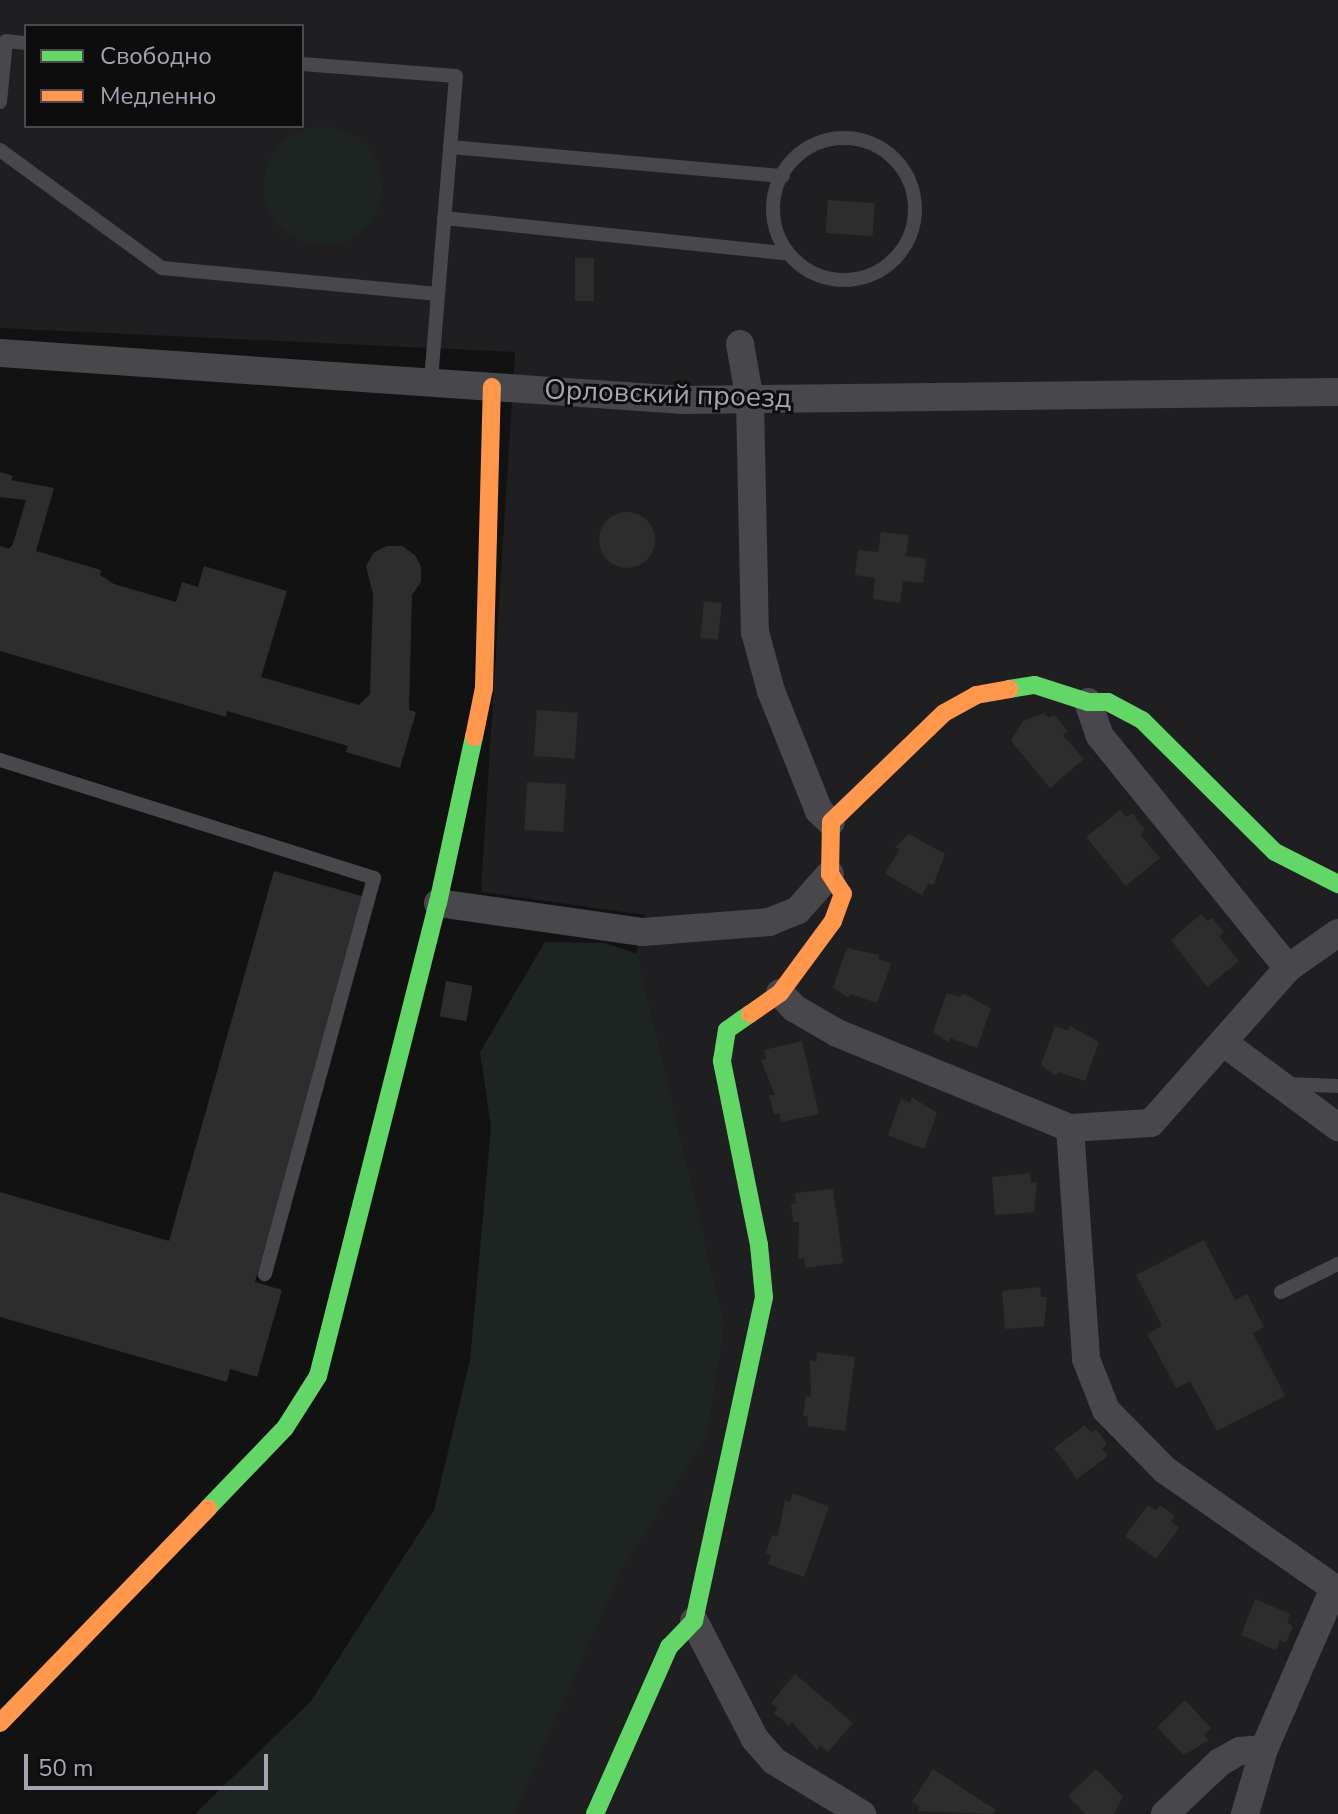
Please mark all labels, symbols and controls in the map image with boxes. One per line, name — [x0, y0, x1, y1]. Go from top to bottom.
legend — [24, 24, 304, 128]
text: Свободно — [100, 40, 212, 72]
text: Медленно — [100, 80, 216, 112]
street label: Орловский проезд — [544, 373, 792, 415]
scale bar — [28, 1738, 272, 1788]
text: 50 m — [38, 1752, 94, 1784]

